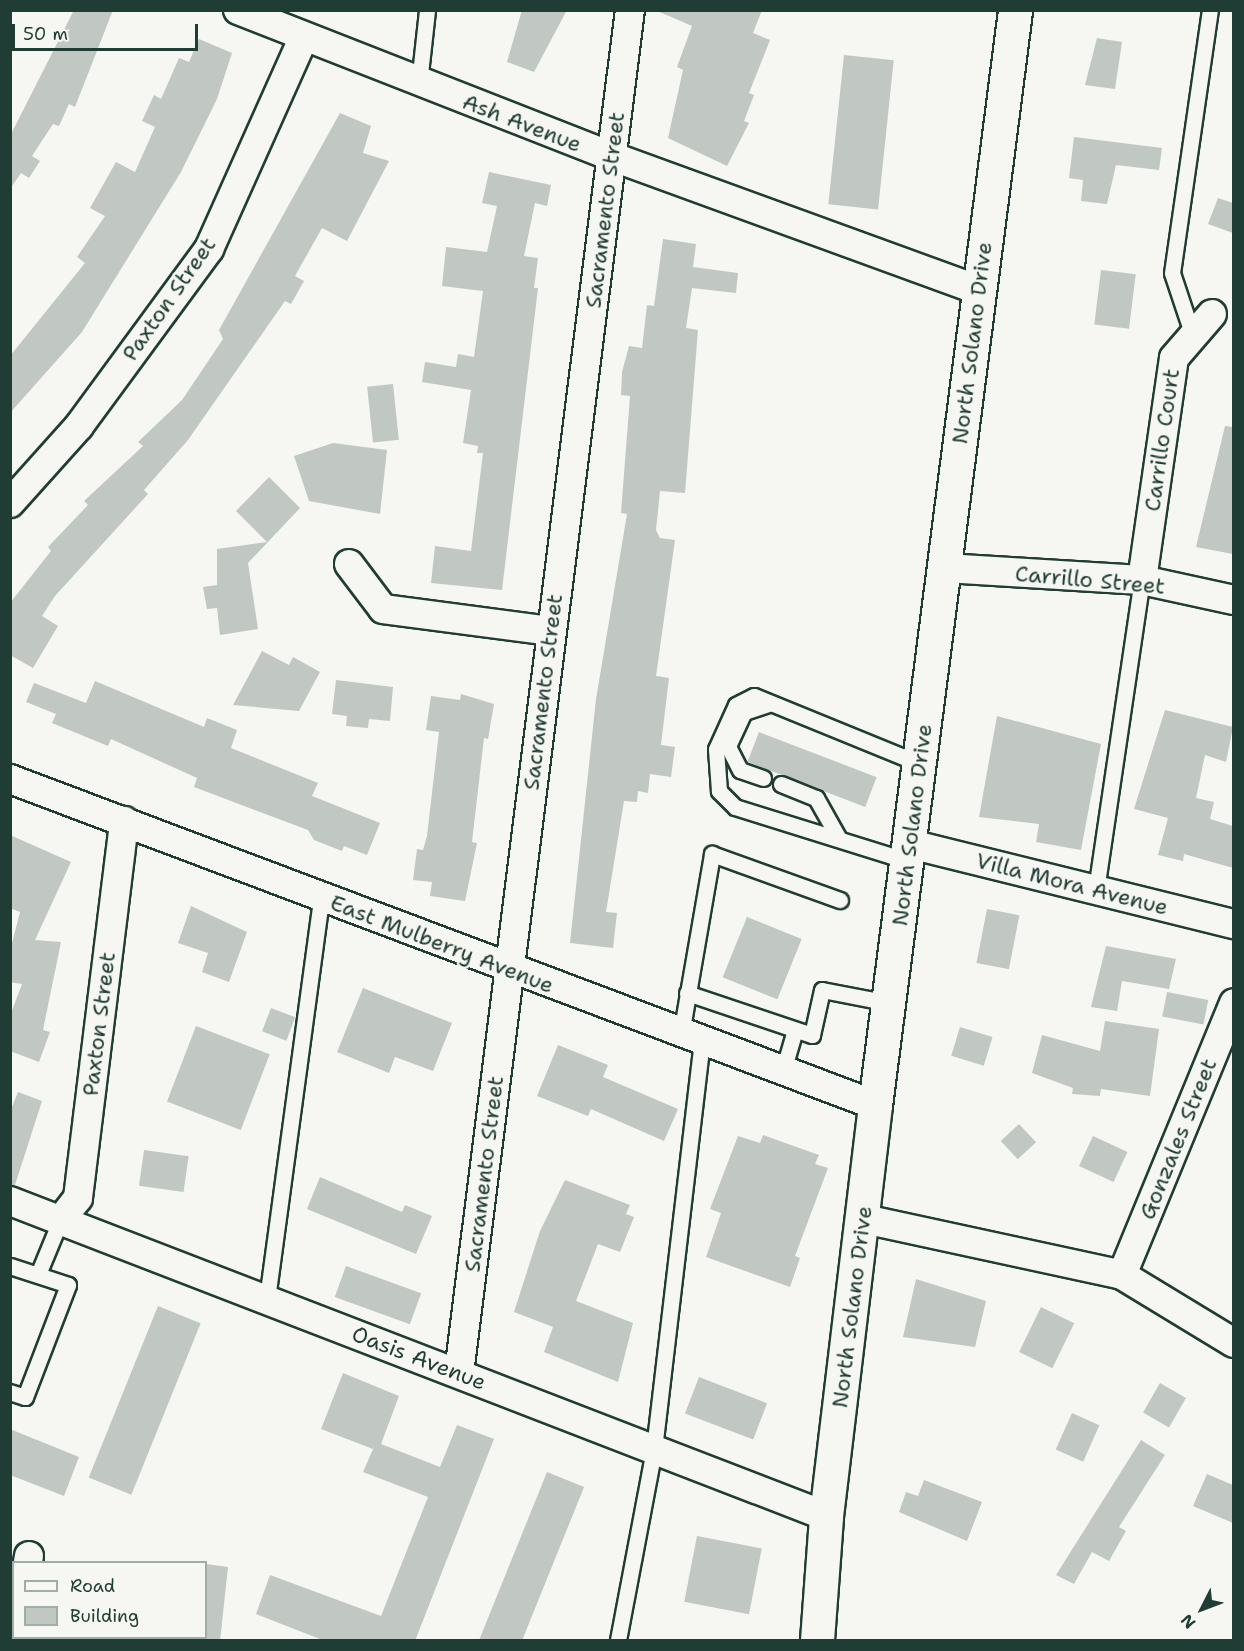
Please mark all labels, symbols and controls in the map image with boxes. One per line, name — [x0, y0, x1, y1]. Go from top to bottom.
scale bar — [15, 12, 201, 50]
text: 50 m — [23, 22, 68, 46]
street label: Ash Avenue — [459, 88, 585, 158]
street label: Sacramento Street — [580, 110, 630, 310]
street label: Paxton Street — [117, 232, 221, 366]
street label: North Solano Drive — [947, 240, 997, 446]
street label: Carrillo Court — [1139, 367, 1185, 513]
street label: Carrillo Street — [1014, 560, 1166, 600]
street label: Sacramento Street — [518, 592, 568, 792]
street label: North Solano Drive — [887, 722, 937, 928]
street label: Villa Mora Avenue — [973, 847, 1171, 921]
street label: East Mulberry Avenue — [326, 889, 558, 999]
street label: Paxton Street — [77, 950, 121, 1098]
street label: Gonzales Street — [1134, 1055, 1222, 1223]
street label: Sacramento Street — [459, 1074, 509, 1274]
street label: North Solano Drive — [827, 1204, 877, 1410]
street label: Oasis Avenue — [348, 1320, 490, 1396]
legend — [12, 1561, 207, 1639]
text: Road — [70, 1574, 115, 1598]
north arrow — [1172, 1579, 1232, 1639]
text: Building — [70, 1604, 139, 1628]
text: N — [1176, 1610, 1200, 1633]

